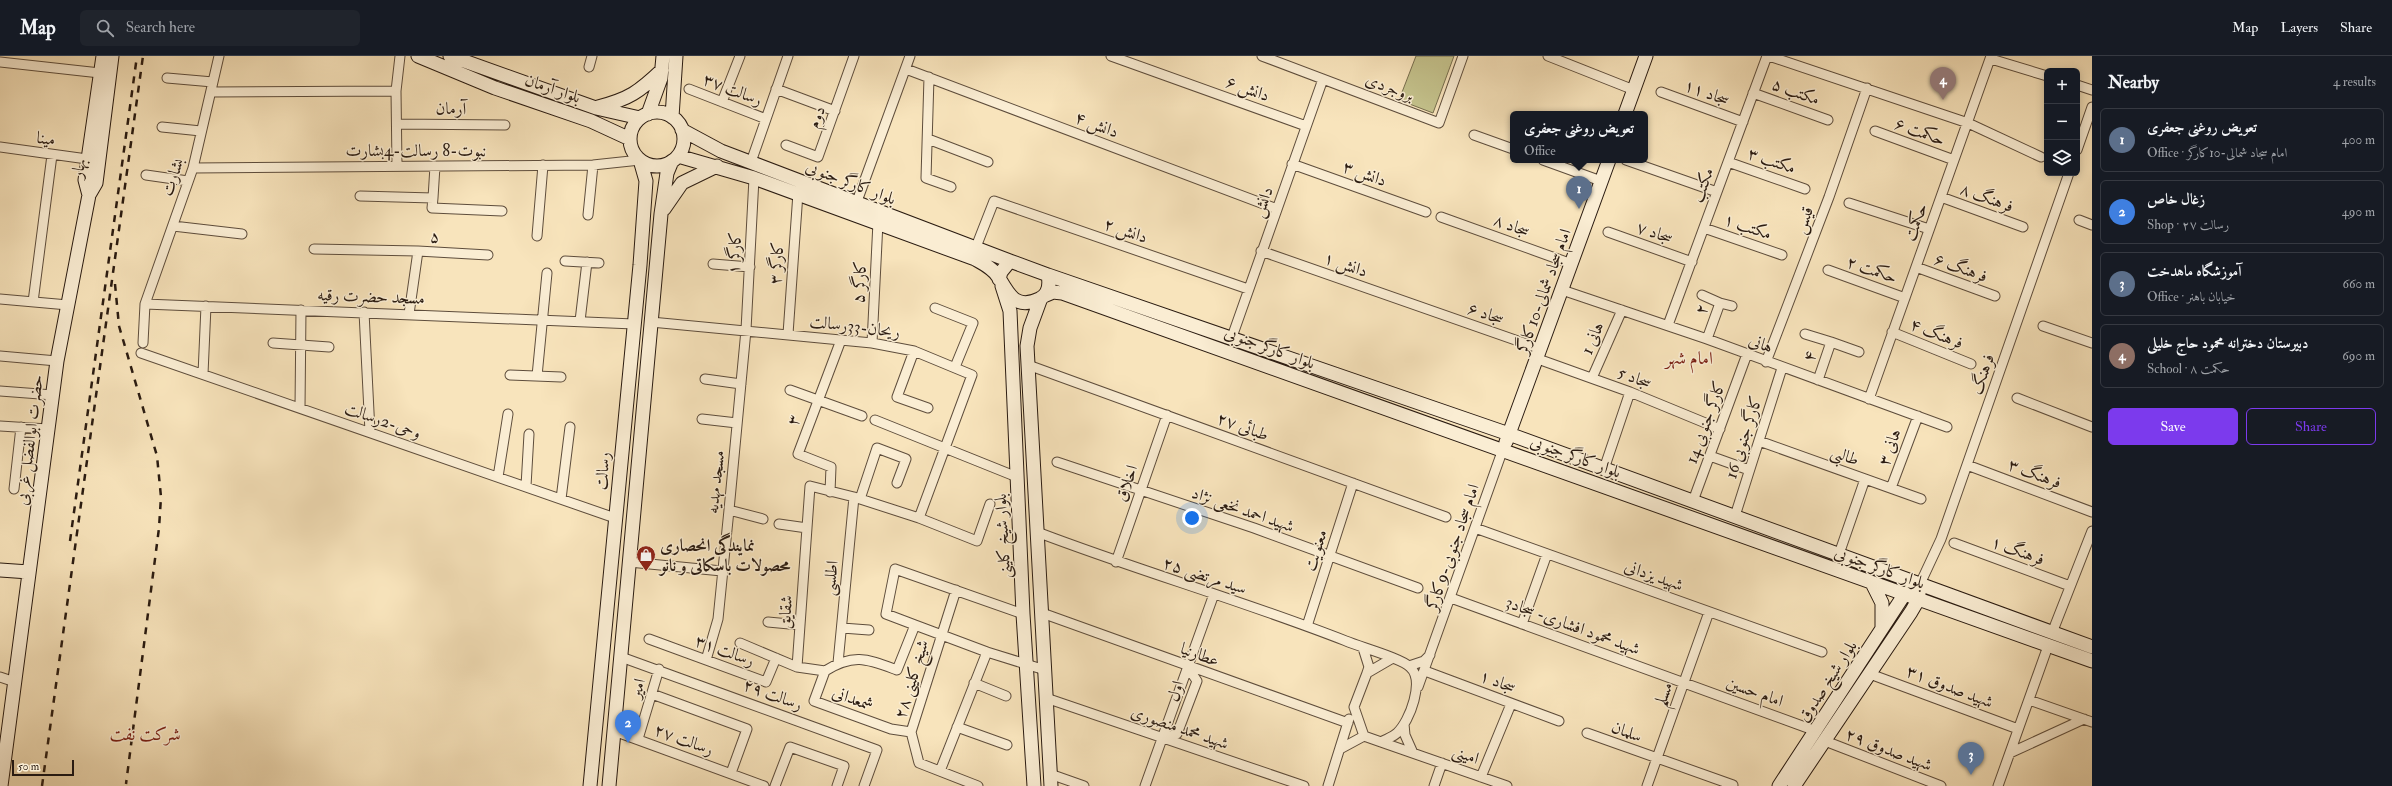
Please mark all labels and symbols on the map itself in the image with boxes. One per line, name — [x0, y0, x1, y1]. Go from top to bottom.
pin: 4 — [1930, 67, 1956, 100]
street label: بلوار آرمان — [522, 69, 584, 108]
street label: رسالت ۳۷ — [700, 69, 765, 110]
street label: بروجردی — [1363, 69, 1417, 106]
street label: دانش ۶ — [1223, 71, 1273, 107]
street label: مکتب ۵ — [1769, 73, 1823, 111]
street label: سجاد ۱۱ — [1681, 75, 1732, 110]
street label: آرمان — [435, 98, 469, 119]
street label: دوم — [803, 103, 834, 133]
street label: دانش ۴ — [1072, 107, 1122, 143]
street label: حکمت ۶ — [1892, 113, 1948, 150]
street label: مینا — [35, 127, 57, 150]
street label: نبوت-8 رسالت-4بشارت — [345, 140, 487, 161]
street label: مکتب ۳ — [1745, 143, 1799, 179]
street label: بشارت — [157, 155, 188, 199]
street label: بلوار کارگر جنوبی — [802, 155, 899, 211]
street label: بهار — [66, 156, 91, 182]
street label: دانش ۳ — [1340, 156, 1390, 192]
street label: مکتب — [1686, 165, 1719, 206]
pin: 1 — [1566, 176, 1592, 209]
street label: فرهنگ ۸ — [1957, 177, 2017, 217]
street label: دانش — [1247, 184, 1279, 221]
street label: حکمت — [1899, 200, 1932, 244]
street label: قیس — [1789, 204, 1819, 237]
street label: سجاد ۸ — [1491, 209, 1533, 242]
street label: مکتب ۱ — [1721, 209, 1775, 245]
street label: دانش ۲ — [1101, 213, 1151, 249]
street label: سجاد ۷ — [1634, 217, 1676, 248]
street label: امام سجاد شمالی-10کارگر — [1509, 225, 1580, 360]
street label: ۵ — [429, 226, 441, 247]
street label: کارگر ۱ — [722, 231, 746, 275]
street label: کارگر ۳ — [764, 241, 788, 285]
street label: دانش ۱ — [1321, 247, 1371, 283]
street label: فرهنگ ۶ — [1931, 247, 1991, 287]
street label: حکمت ۲ — [1844, 251, 1900, 288]
street label: کارگر ۵ — [847, 260, 871, 304]
street label: مسجد حضرت رقیه — [317, 284, 425, 310]
street label: سجاد ۶ — [1465, 298, 1507, 329]
street label: ۲ — [1690, 301, 1713, 318]
street label: ریحان-33رسالت — [808, 311, 902, 342]
street label: فرهنگ ۴ — [1907, 312, 1967, 354]
street label: هانی 1 — [1576, 319, 1609, 358]
street label: بلوار کارگر جنوبی — [1221, 320, 1318, 375]
street label: هانی — [1746, 329, 1776, 358]
district label: امام شهر — [1663, 347, 1713, 374]
street label: ۴ — [1798, 348, 1821, 364]
street label: فرهنگ — [1965, 351, 1999, 397]
street label: سجاد 5 — [1615, 361, 1655, 393]
street label: حضرت ابوالفضل غربی — [11, 374, 50, 507]
street label: کارگر جنوبی 14 — [1680, 377, 1732, 467]
street label: کارگر جنوبی 16 — [1719, 393, 1769, 482]
street label: وحی-2رسالت — [342, 398, 424, 443]
street label: طبائی ۲۷ — [1214, 407, 1272, 446]
street label: ۳ — [782, 412, 805, 429]
street label: هانی ۳ — [1873, 426, 1906, 468]
street label: بلوار کارگر جنوبی — [1527, 429, 1624, 484]
street label: طالبی — [1827, 441, 1862, 473]
street label: مسجد مهدیه — [702, 449, 729, 515]
street label: رسالت — [590, 451, 615, 491]
street label: فرهنگ ۳ — [2005, 453, 2065, 493]
street label: اخلاق — [1110, 462, 1143, 504]
street label: امام سجاد جنوبی-9کارگر — [1419, 480, 1488, 617]
street label: شهید احمد نخعی نژاد — [1188, 482, 1297, 538]
street label: بلوار شیخ کلینی — [990, 493, 1020, 579]
your location — [1182, 508, 1202, 528]
street label: معنویت — [1299, 527, 1332, 574]
street label: فرهنگ ۱ — [1988, 530, 2048, 570]
place label: نمایندگی انحصاری محصولات باسکاتی و نانو — [658, 532, 791, 576]
street label: بلوار کارگر جنوبی — [1831, 540, 1928, 595]
shop icon: نمایندگی انحصاری محصولات باسکاتی و نانو — [635, 544, 657, 572]
street label: ۲۵ سید مرتضی — [1160, 552, 1250, 601]
street label: شهید یزدانی — [1621, 555, 1686, 596]
street label: اطلسی — [818, 559, 845, 597]
street label: شهید محمود افشاری- سجاد3 — [1503, 591, 1643, 660]
street label: شقایق — [774, 595, 797, 629]
street label: رسالت ۳۱ — [692, 630, 757, 671]
street label: بلوار شیخ صدوق — [1793, 636, 1866, 729]
street label: شیخ کلینی ۲۸ — [890, 637, 938, 723]
street label: عطارنیا — [1178, 638, 1222, 671]
street label: شهید صدوق ۳۱ — [1903, 660, 1996, 713]
street label: سجاد ۱ — [1477, 665, 1519, 698]
street label: امام حسین — [1722, 671, 1787, 715]
street label: رسالت ۲۹ — [740, 674, 805, 715]
street label: امیر — [624, 675, 650, 703]
street label: اول — [1162, 678, 1189, 704]
street label: مسلم — [1649, 679, 1684, 712]
street label: شمعدانی — [829, 681, 876, 716]
street label: شهید محمد منصوری — [1128, 701, 1232, 754]
pin: 2 — [615, 710, 641, 743]
street label: سلمان — [1608, 716, 1645, 747]
street label: رسالت ۲۷ — [651, 719, 716, 760]
district label: شرکت نفت — [109, 723, 181, 746]
street label: شهید صدوق ۲۹ — [1842, 723, 1935, 776]
street label: امینی — [1449, 740, 1482, 770]
pin: 3 — [1958, 742, 1984, 775]
scale bar — [12, 758, 74, 777]

